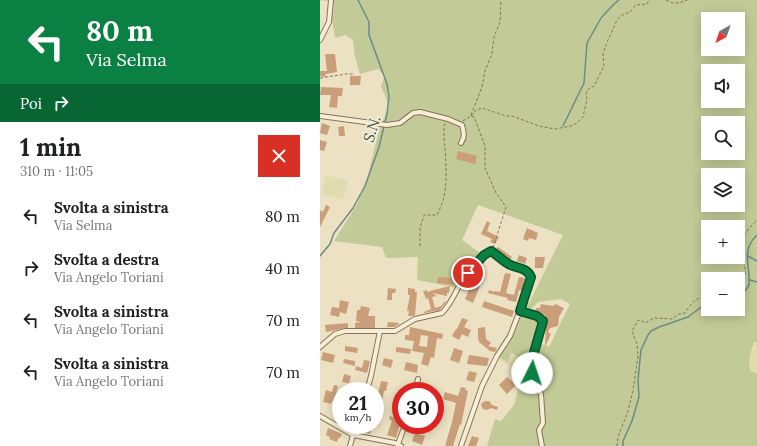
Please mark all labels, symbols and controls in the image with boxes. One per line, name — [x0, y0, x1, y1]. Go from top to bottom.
north arrow — [701, 12, 745, 56]
map controls — [701, 12, 745, 316]
text: 80 m — [86, 13, 153, 49]
icon: left — [20, 16, 72, 68]
text: Via Selma — [86, 48, 167, 71]
button: sound — [701, 64, 745, 108]
icon: right — [50, 92, 72, 114]
text: Poi — [20, 94, 42, 113]
water label: S.N. — [359, 113, 385, 144]
button: search — [701, 116, 745, 160]
text: 1 min — [20, 132, 81, 163]
button: close — [258, 135, 300, 177]
text: 310 m · 11:05 — [20, 163, 93, 180]
button: layers — [701, 168, 745, 212]
text: Svolta a sinistra — [54, 198, 169, 217]
icon: left — [20, 205, 42, 227]
text: 80 m — [265, 207, 300, 226]
text: Via Selma — [54, 217, 112, 234]
button: + — [701, 220, 745, 264]
text: Svolta a destra — [54, 250, 159, 269]
pin — [451, 256, 485, 290]
icon: right — [20, 257, 42, 279]
text: 40 m — [265, 259, 300, 278]
icon: arrive — [457, 262, 479, 284]
text: Via Angelo Toriani — [54, 269, 164, 286]
button: − — [701, 272, 745, 316]
text: Svolta a sinistra — [54, 302, 169, 321]
icon: left — [20, 309, 42, 331]
text: 70 m — [266, 311, 300, 330]
text: Via Angelo Toriani — [54, 321, 164, 338]
position arrow — [511, 352, 553, 394]
text: Svolta a sinistra — [54, 354, 169, 373]
icon: left — [20, 361, 42, 383]
text: 70 m — [266, 363, 300, 382]
text: Via Angelo Toriani — [54, 373, 164, 390]
speed limit sign: 30 — [392, 382, 444, 434]
text: 21 — [349, 390, 367, 415]
text: km/h — [344, 411, 372, 424]

